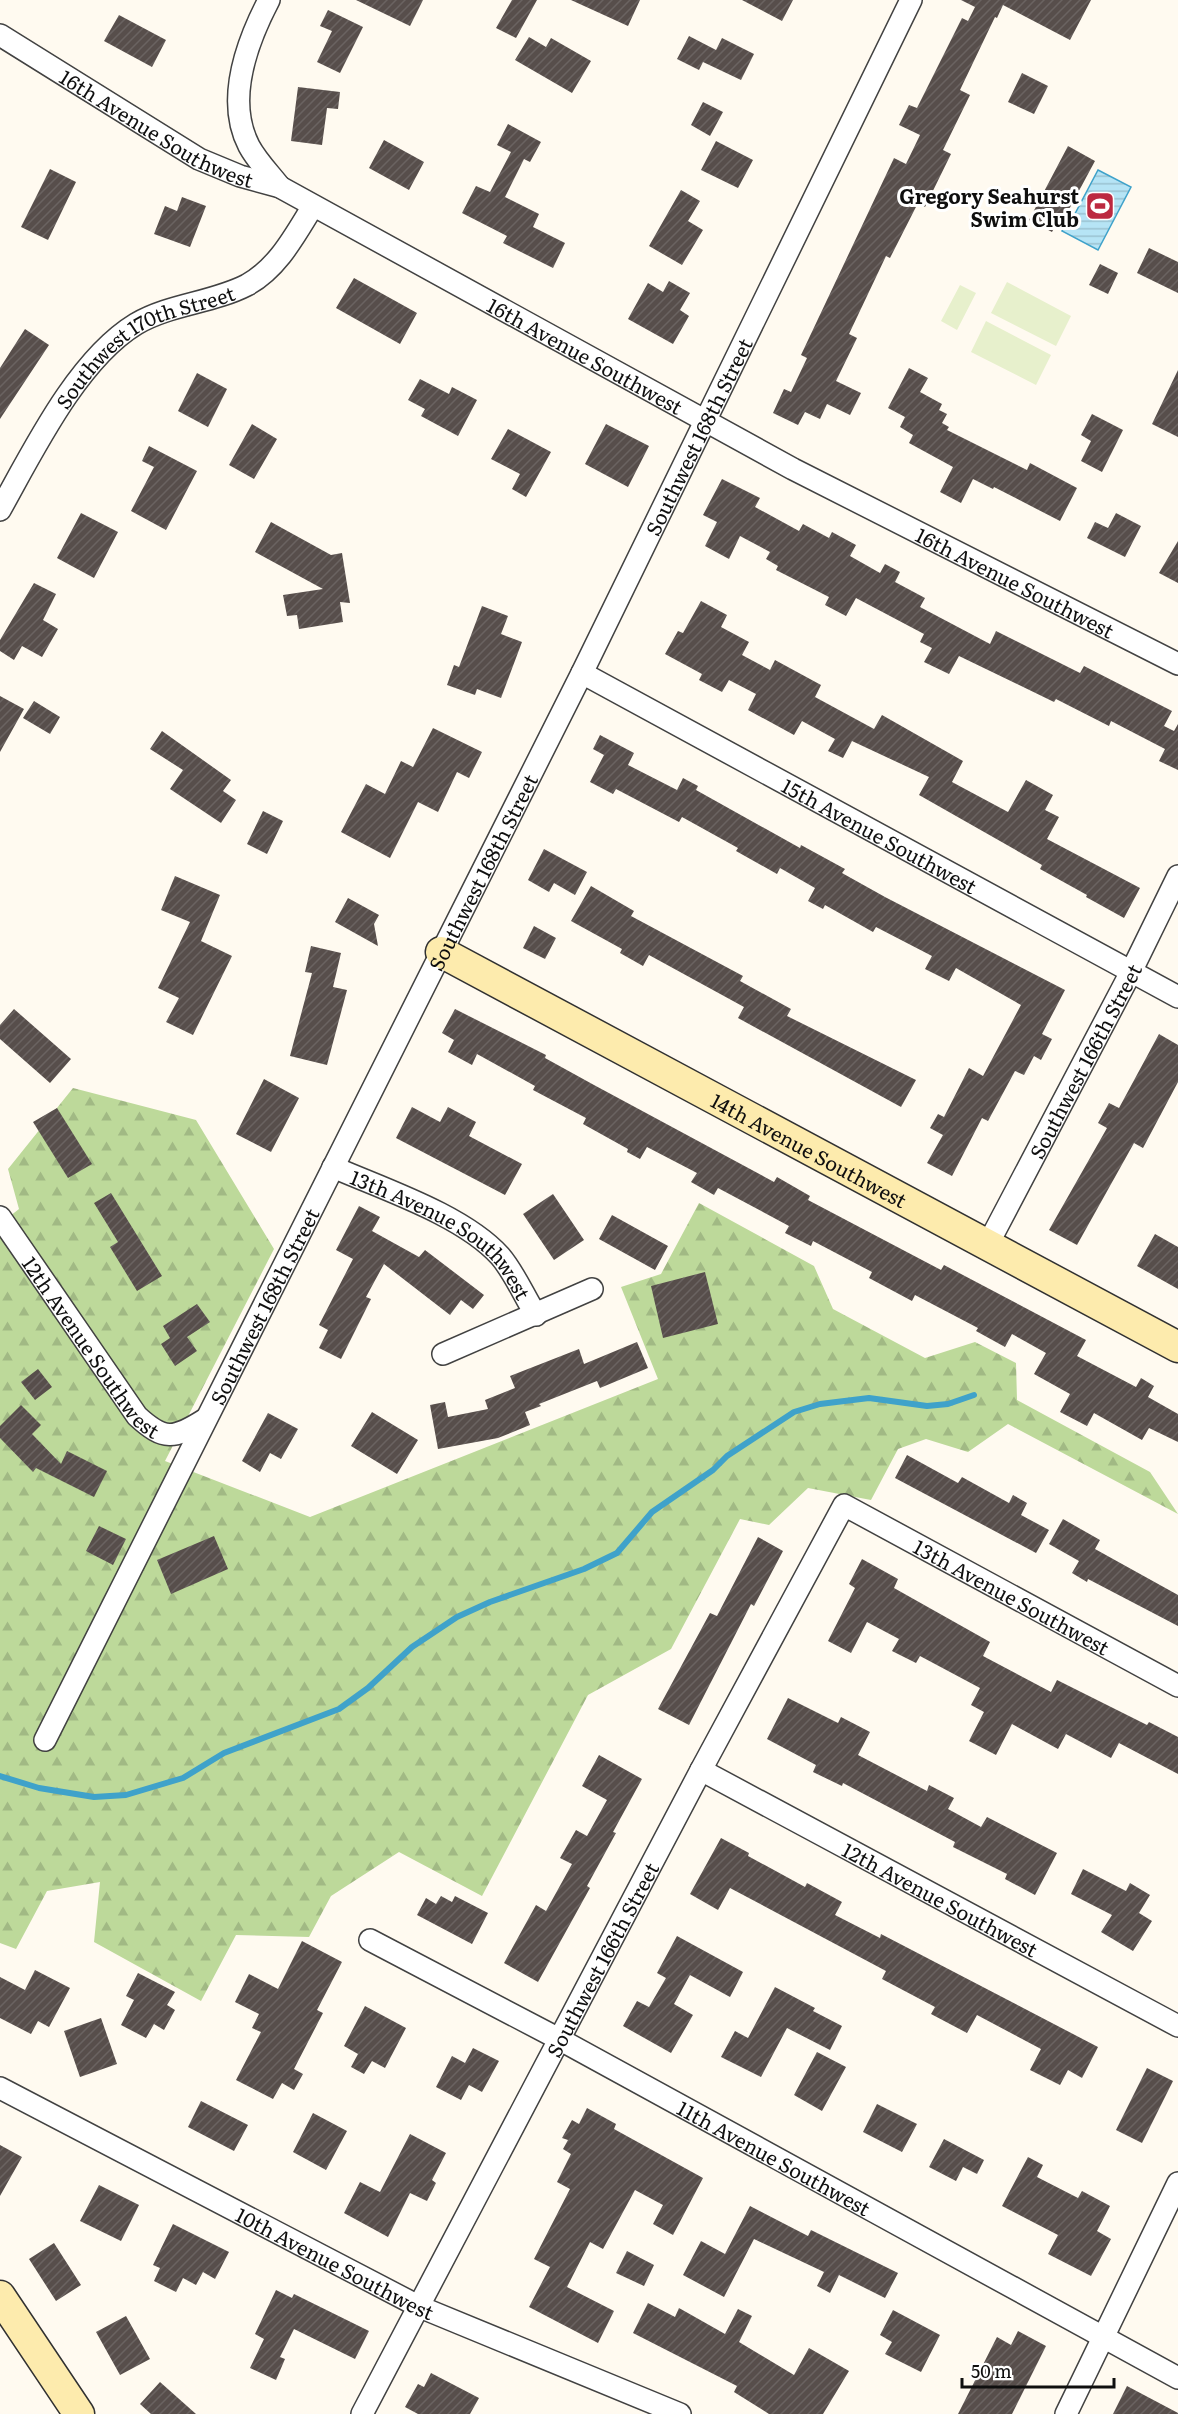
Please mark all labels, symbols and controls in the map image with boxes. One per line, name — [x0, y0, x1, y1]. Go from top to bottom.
street label: 16th Avenue Southwest — [55, 61, 257, 194]
place label: Gregory Seahurst Swim Club — [899, 180, 1079, 233]
sports icon: Gregory Seahurst Swim Club — [1084, 190, 1116, 222]
street label: Southwest 170th Street — [47, 277, 239, 414]
street label: 16th Avenue Southwest — [482, 289, 689, 421]
street label: Southwest 168th Street — [637, 332, 759, 540]
street label: 16th Avenue Southwest — [911, 519, 1120, 644]
street label: Southwest 168th Street — [420, 768, 544, 975]
street label: 15th Avenue Southwest — [777, 770, 983, 900]
street label: Southwest 166th Street — [1021, 958, 1148, 1164]
street label: 14th Avenue Southwest — [706, 1085, 913, 1214]
street label: 13th Avenue Southwest — [346, 1161, 539, 1305]
street label: Southwest 168th Street — [201, 1202, 326, 1409]
street label: 12th Avenue Southwest — [16, 1250, 166, 1445]
street label: 13th Avenue Southwest — [909, 1531, 1115, 1661]
street label: 12th Avenue Southwest — [837, 1834, 1044, 1963]
street label: Southwest 166th Street — [538, 1856, 665, 2062]
street label: 11th Avenue Southwest — [672, 2092, 876, 2222]
street label: 10th Avenue Southwest — [231, 2199, 439, 2326]
scale bar — [962, 2351, 1114, 2389]
text: 50 m — [971, 2357, 1012, 2384]

